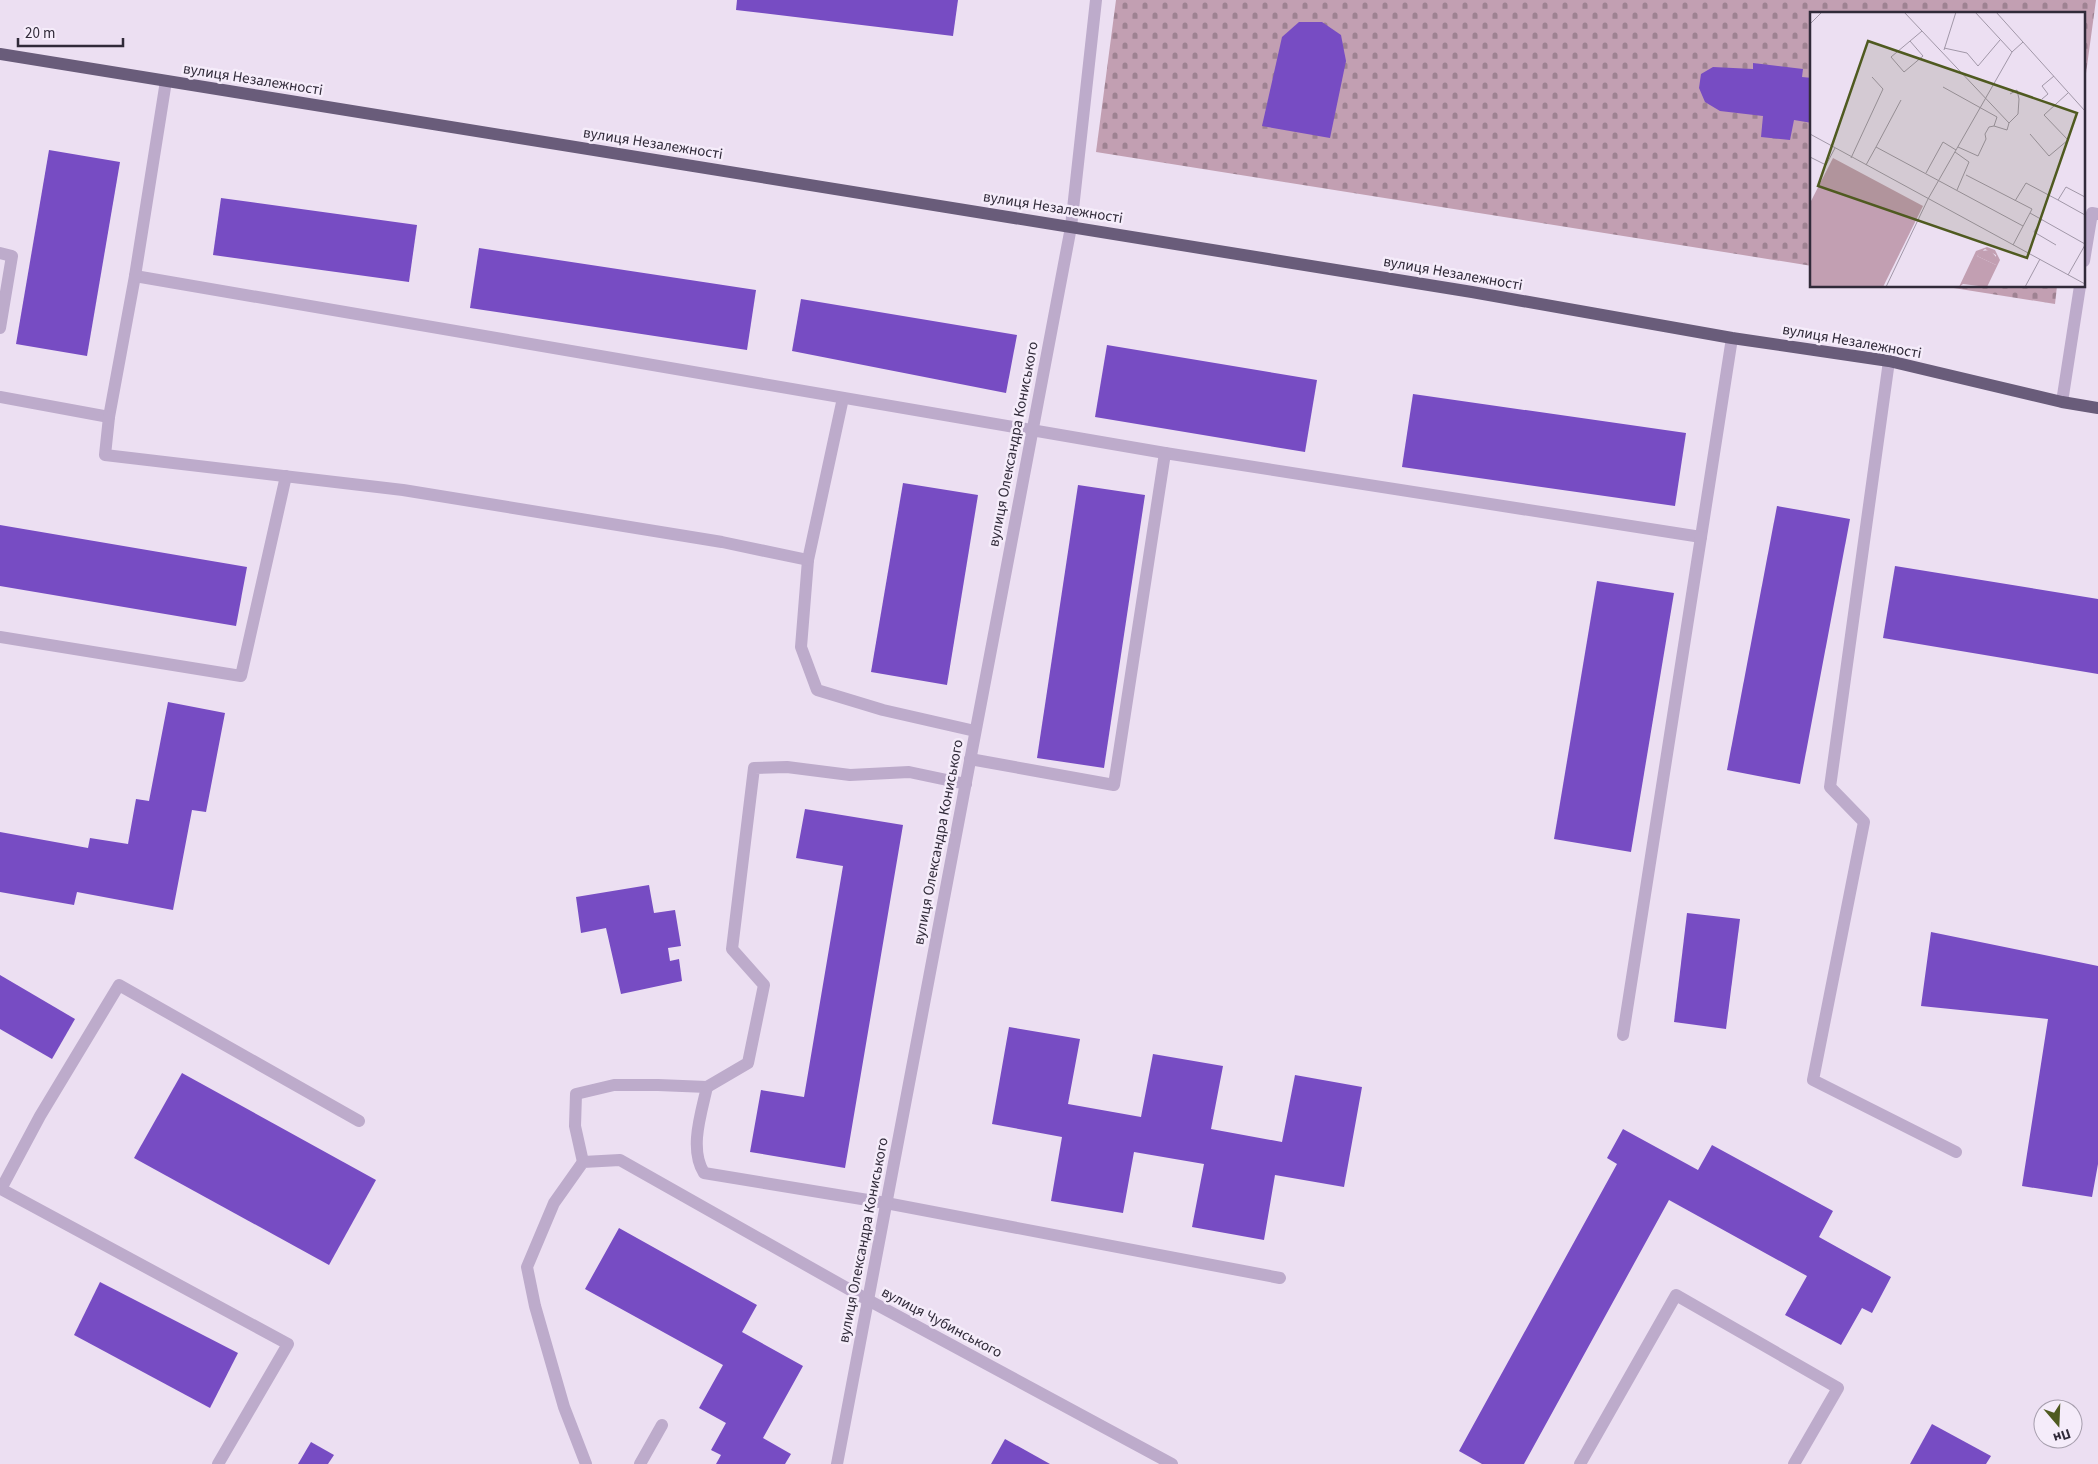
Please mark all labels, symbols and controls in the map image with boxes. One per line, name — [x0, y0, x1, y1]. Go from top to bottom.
inset map — [1810, 12, 2086, 288]
scale bar — [18, 15, 122, 47]
text: 20 m — [25, 23, 55, 44]
street label: вулиця Незалежності — [182, 58, 324, 101]
street label: вулиця Незалежності — [582, 122, 724, 165]
street label: вулиця Незалежності — [982, 186, 1124, 229]
street label: вулиця Незалежності — [1382, 251, 1524, 296]
street label: вулиця Незалежності — [1781, 319, 1923, 364]
street label: вулиця Олександра Кониського — [983, 340, 1044, 549]
street label: вулиця Олександра Кониського — [908, 738, 969, 947]
street label: вулиця Олександра Кониського — [833, 1136, 894, 1345]
street label: вулиця Чубинського — [878, 1282, 1006, 1363]
north arrow — [2033, 1399, 2083, 1449]
text: Пн — [2050, 1423, 2073, 1448]

